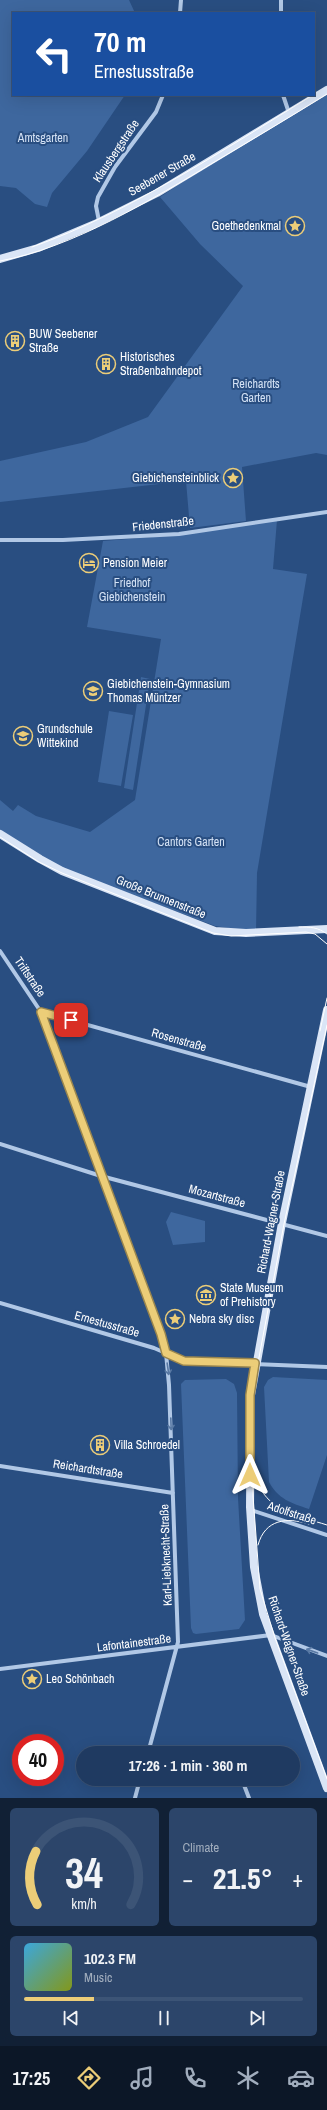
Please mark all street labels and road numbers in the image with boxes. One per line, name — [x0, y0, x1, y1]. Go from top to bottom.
street label: Klausbergstraße — [89, 117, 143, 185]
street label: Seebener Straße — [126, 148, 198, 200]
street label: Friedenstraße — [131, 513, 195, 535]
street label: Große Brunnenstraße — [114, 872, 208, 922]
street label: Triftstraße — [11, 954, 49, 1000]
street label: Rosenstraße — [150, 1025, 208, 1055]
street label: Richard-Wagner-Straße — [253, 1169, 289, 1275]
street label: Mozartstraße — [187, 1181, 247, 1211]
street label: Ernestusstraße — [73, 1307, 141, 1341]
street label: Reichardtstraße — [52, 1456, 124, 1482]
street label: Adolfstraße — [265, 1497, 318, 1528]
street label: Karl-Liebknecht-Straße — [156, 1504, 176, 1606]
street label: Richard-Wagner-Straße — [264, 1594, 314, 1698]
street label: Lafontainestraße — [96, 1631, 172, 1655]

